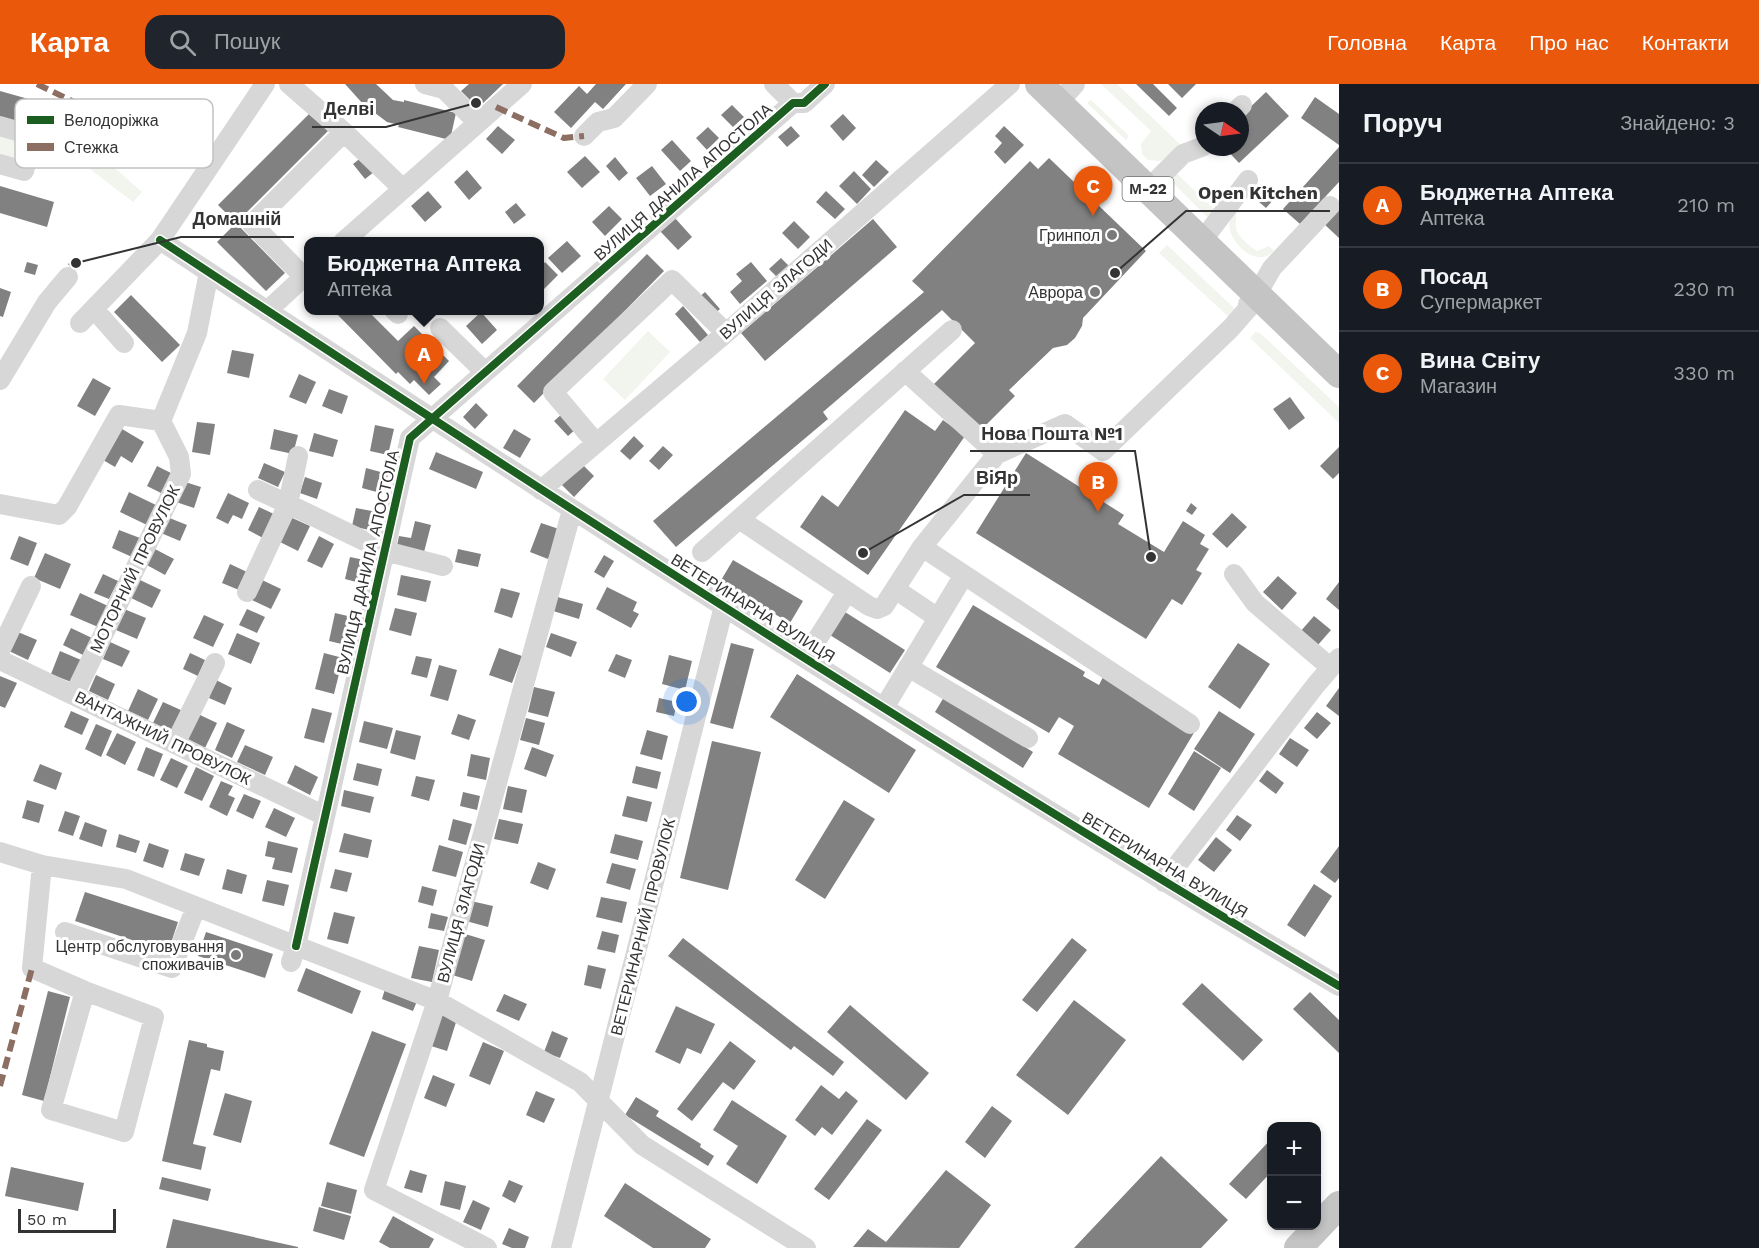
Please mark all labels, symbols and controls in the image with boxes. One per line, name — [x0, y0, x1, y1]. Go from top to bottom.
search box — [145, 15, 565, 69]
text: Карта — [30, 26, 109, 59]
icon: search — [166, 26, 199, 59]
text: Пошук — [214, 29, 280, 54]
text: Головна — [1327, 30, 1407, 55]
text: Карта — [1440, 30, 1496, 55]
text: Про нас — [1529, 30, 1609, 55]
text: Контакти — [1642, 30, 1729, 55]
callout: Делві — [312, 91, 386, 127]
text: Делві — [324, 98, 374, 119]
legend — [15, 99, 213, 168]
street label: ВУЛИЦЯ ДАНИЛА АПОСТОЛА — [590, 99, 776, 265]
north arrow — [1195, 102, 1249, 156]
text: Поруч — [1363, 108, 1443, 138]
text: Велодоріжка — [64, 111, 159, 130]
text: Знайдено: 3 — [1620, 111, 1735, 135]
text: Стежка — [64, 138, 118, 157]
pin: C — [1074, 166, 1112, 216]
callout: Open Kitchen — [1186, 175, 1330, 211]
road number: М-22 — [1122, 177, 1174, 201]
text: Бюджетна Аптека — [1420, 180, 1614, 205]
text: Open Kitchen — [1198, 182, 1318, 203]
text: A — [1376, 193, 1389, 217]
text: 210 m — [1677, 193, 1735, 217]
callout: Домашній — [181, 201, 294, 237]
text: Аптека — [1420, 206, 1485, 230]
text: Домашній — [193, 208, 281, 229]
place label: Гринпол — [1039, 226, 1100, 245]
marker: Гринпол — [1105, 228, 1119, 242]
street label: ВУЛИЦЯ ЗЛАГОДИ — [716, 235, 836, 343]
popup — [304, 237, 544, 315]
text: Бюджетна Аптека — [327, 251, 521, 276]
text: Посад — [1420, 264, 1488, 289]
text: Аптека — [327, 277, 392, 301]
text: B — [1376, 277, 1389, 301]
text: 230 m — [1673, 277, 1735, 301]
place label: Аврора — [1028, 283, 1083, 302]
marker: Аврора — [1088, 285, 1102, 299]
text: Супермаркет — [1420, 290, 1542, 314]
pin: A — [404, 334, 444, 384]
text: Вина Світу — [1420, 348, 1540, 373]
text: C — [1376, 361, 1389, 385]
text: 330 m — [1673, 361, 1735, 385]
text: Магазин — [1420, 374, 1497, 398]
callout: Нова Пошта №1 — [970, 415, 1135, 451]
text: Нова Пошта №1 — [981, 423, 1123, 444]
street label: ВУЛИЦЯ ДАНИЛА АПОСТОЛА — [333, 448, 403, 676]
callout: ВіЯр — [964, 459, 1030, 495]
pin: B — [1078, 462, 1118, 512]
text: ВіЯр — [976, 467, 1018, 488]
street label: МОТОРНИЙ ПРОВУЛОК — [86, 481, 184, 656]
street label: ВЕТЕРИНАРНА ВУЛИЦЯ — [668, 550, 838, 666]
street label: ВАНТАЖНИЙ ПРОВУЛОК — [72, 687, 255, 789]
your location — [672, 687, 701, 716]
street label: ВЕТЕРИНАРНА ВУЛИЦЯ — [1079, 808, 1251, 922]
street label: ВЕТЕРИНАРНИЙ ПРОВУЛОК — [607, 816, 679, 1038]
street label: ВУЛИЦЯ ЗЛАГОДИ — [433, 841, 489, 985]
place label: Центр обслуговування споживачів — [55, 937, 224, 974]
marker: Центр обслуговування споживачів — [229, 948, 243, 962]
map controls — [1267, 1122, 1321, 1230]
button: + — [1267, 1122, 1321, 1176]
button: − — [1267, 1176, 1321, 1230]
scale bar — [18, 1206, 116, 1234]
text: 50 m — [27, 1210, 67, 1229]

